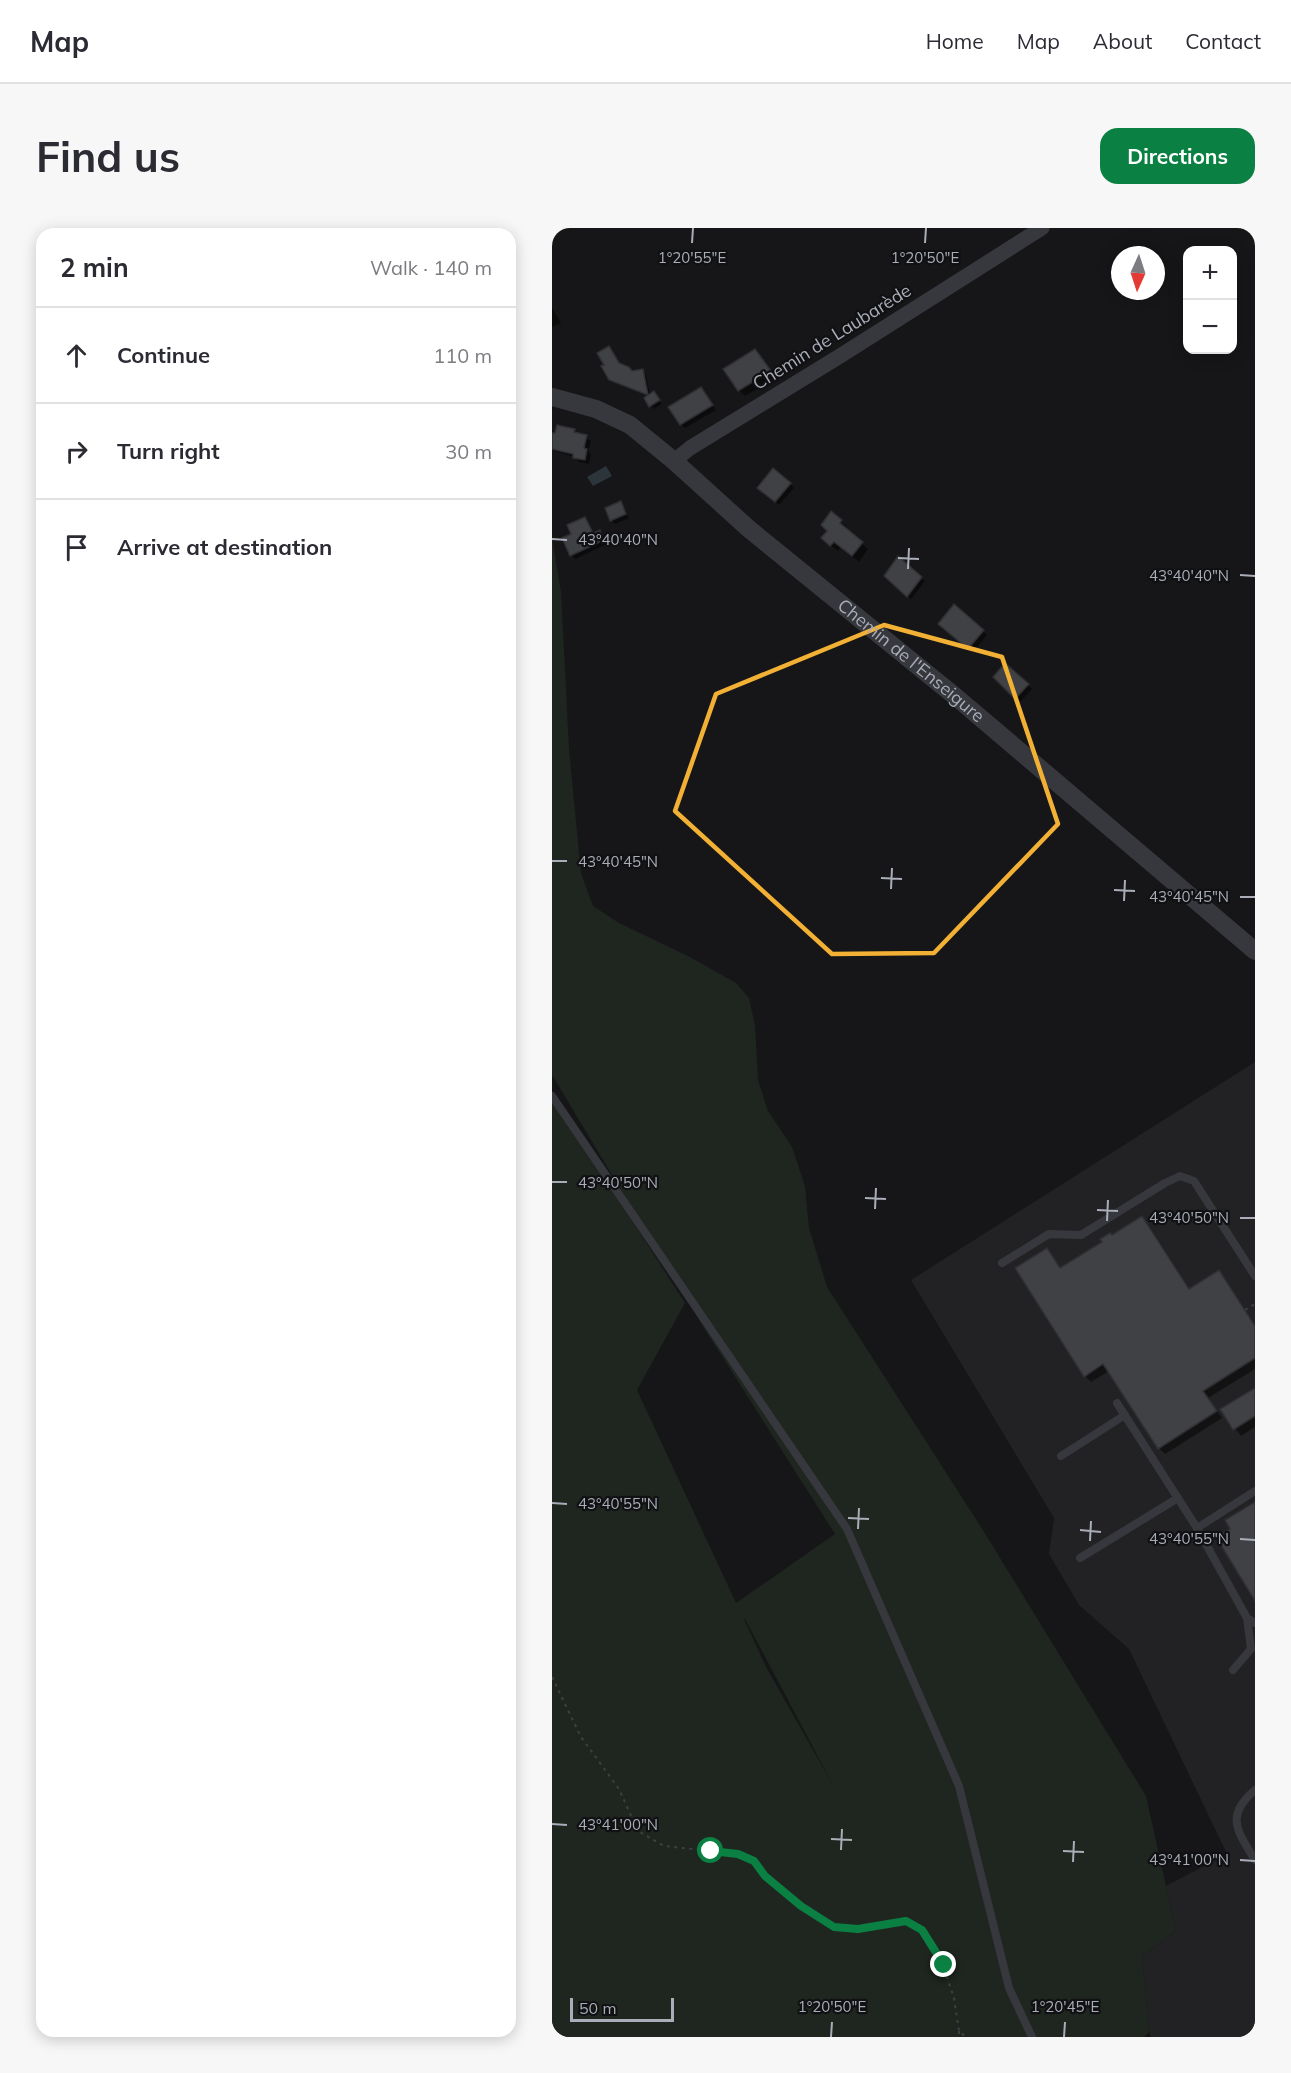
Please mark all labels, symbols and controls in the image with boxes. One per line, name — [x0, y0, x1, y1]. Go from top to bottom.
text: Map — [30, 24, 89, 59]
text: Home — [926, 28, 984, 54]
text: Map — [1017, 28, 1060, 54]
text: About — [1093, 28, 1152, 54]
text: Contact — [1185, 28, 1261, 54]
button: Directions — [1100, 128, 1255, 184]
text: Find us — [36, 130, 180, 183]
north arrow — [1111, 246, 1165, 300]
map controls — [1183, 246, 1237, 354]
button: + — [1183, 246, 1237, 300]
text: 1°20'55"E — [658, 248, 726, 267]
text: 1°20'50"E — [891, 248, 959, 267]
text: 2 min — [60, 251, 129, 284]
text: Walk · 140 m — [370, 255, 492, 280]
street label: Chemin de Laubarède — [748, 278, 915, 395]
button: − — [1183, 300, 1237, 354]
icon: ahead — [60, 339, 93, 372]
text: Continue — [117, 341, 210, 369]
text: 110 m — [433, 343, 492, 368]
icon: right — [60, 435, 93, 468]
text: Turn right — [117, 437, 220, 465]
text: 30 m — [445, 439, 492, 464]
text: 43°40'40"N — [578, 530, 658, 549]
icon: arrive — [60, 531, 93, 564]
text: Arrive at destination — [117, 533, 332, 561]
text: 43°40'40"N — [1149, 566, 1229, 585]
street label: Chemin de l'Enseigure — [833, 593, 990, 727]
text: 43°40'45"N — [578, 852, 658, 871]
text: 43°40'45"N — [1149, 887, 1229, 906]
text: 43°40'50"N — [578, 1173, 658, 1192]
text: 43°40'50"N — [1149, 1208, 1229, 1227]
text: 43°40'55"N — [578, 1494, 658, 1513]
text: 43°40'55"N — [1149, 1529, 1229, 1548]
text: 43°41'00"N — [578, 1815, 658, 1834]
route start — [697, 1837, 723, 1863]
text: 43°41'00"N — [1149, 1850, 1229, 1869]
route end — [930, 1951, 956, 1977]
scale bar — [570, 1995, 674, 2022]
text: 1°20'50"E — [798, 1997, 866, 2016]
text: 1°20'45"E — [1031, 1997, 1099, 2016]
text: 50 m — [579, 1998, 616, 2018]

